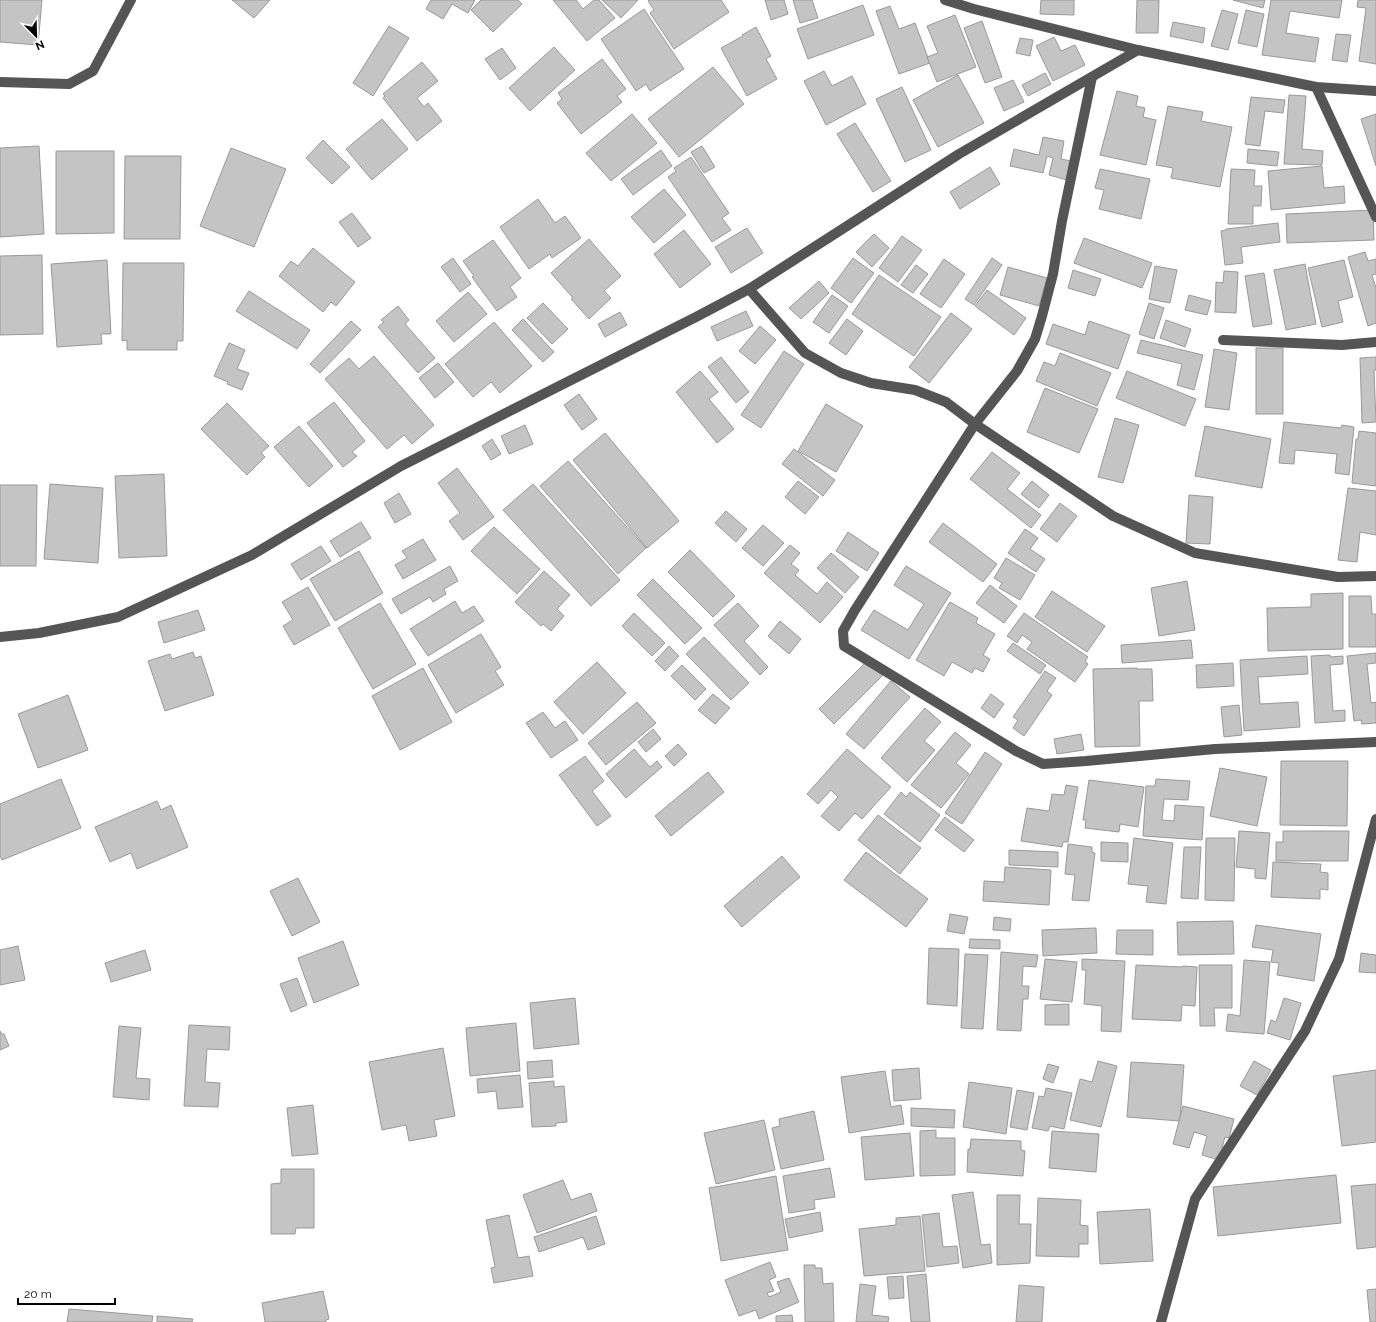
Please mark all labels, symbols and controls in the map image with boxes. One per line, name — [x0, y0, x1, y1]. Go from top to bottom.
north arrow — [16, 16, 56, 56]
text: N — [33, 37, 46, 52]
scale bar — [18, 1280, 115, 1306]
text: 20 m — [24, 1287, 52, 1301]

